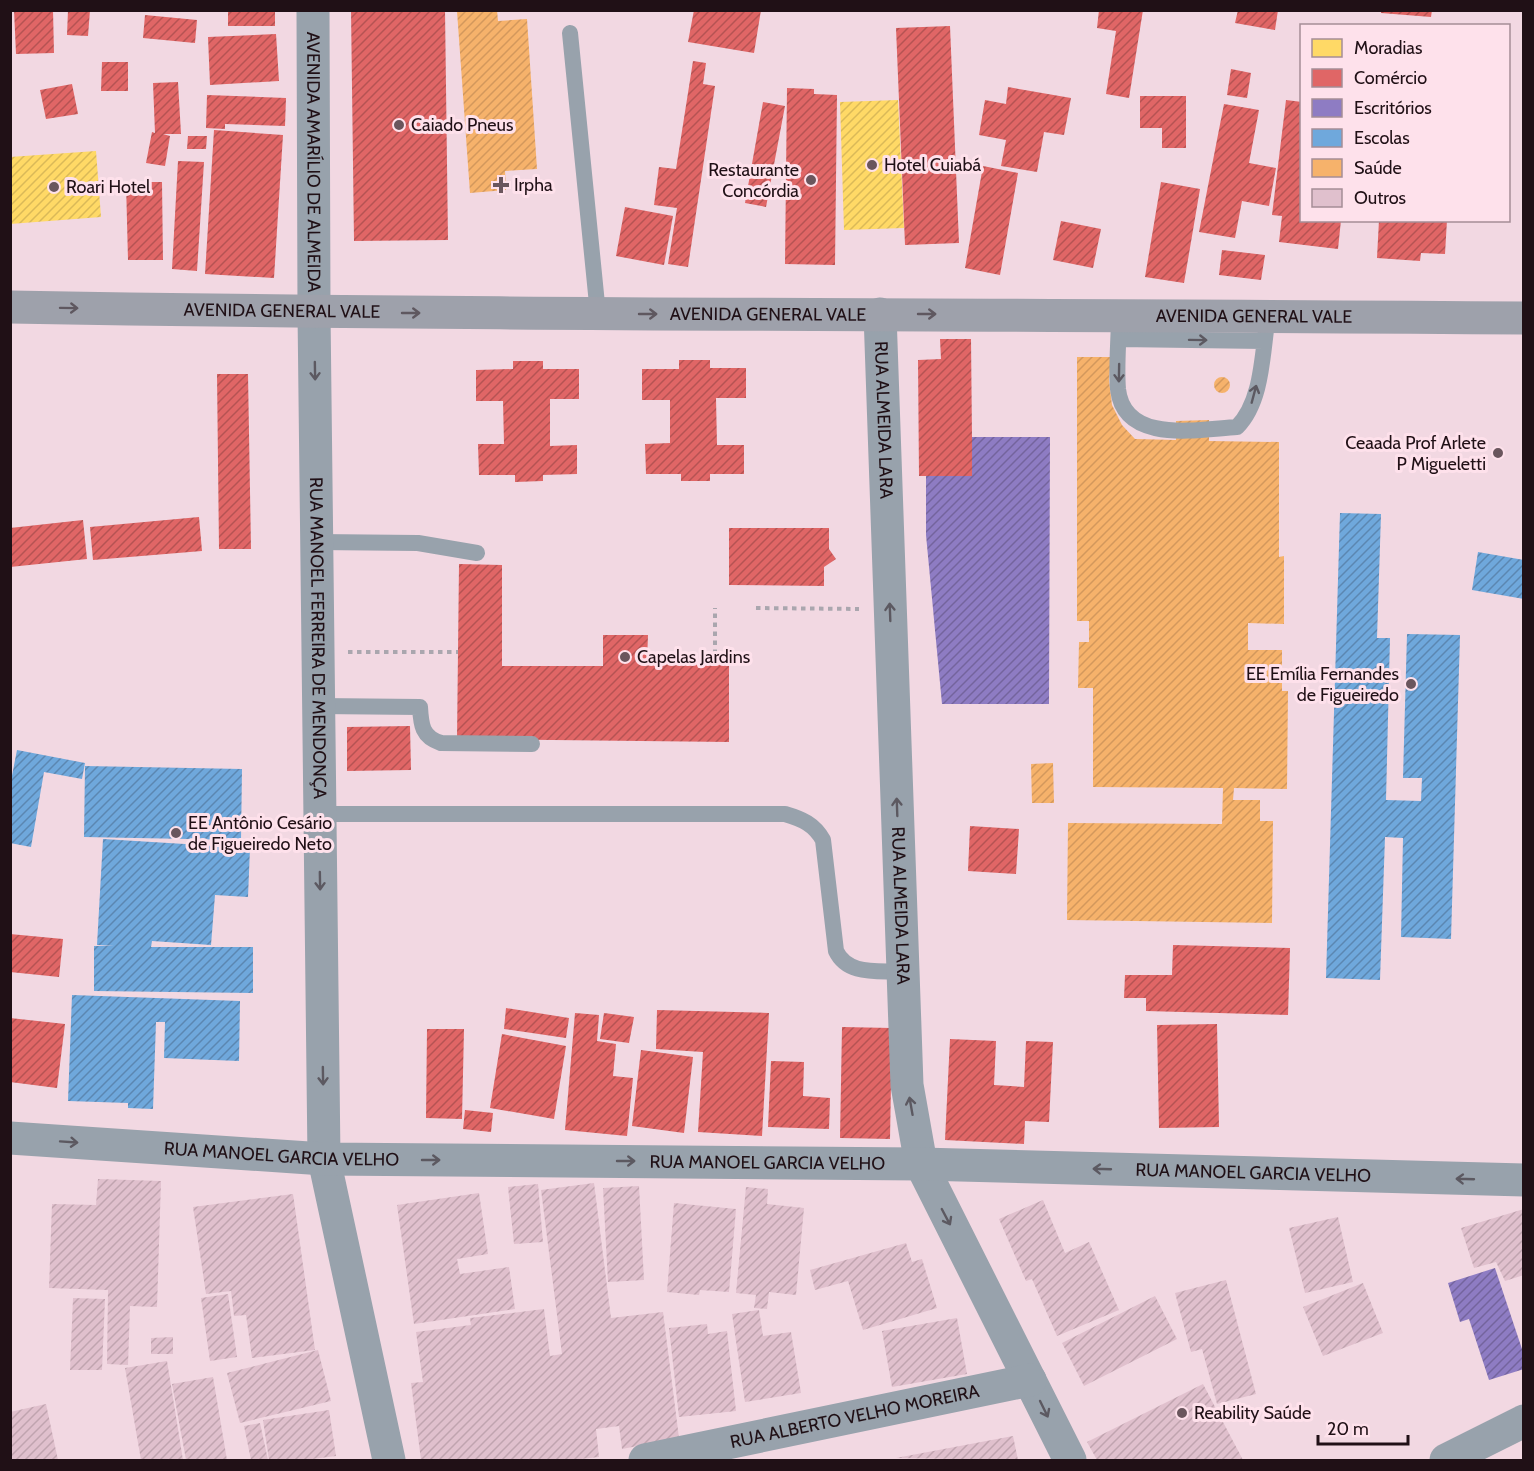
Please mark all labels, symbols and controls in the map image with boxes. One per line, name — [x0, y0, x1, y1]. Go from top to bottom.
legend — [1300, 24, 1510, 222]
street label: AVENIDA AMARÍLIO DE ALMEIDA — [302, 32, 325, 292]
text: Moradias — [1354, 37, 1422, 59]
text: Comércio — [1354, 67, 1427, 89]
text: Escritórios — [1354, 97, 1432, 119]
place label: Caiado Pneus — [411, 114, 513, 136]
marker: Caiado Pneus — [392, 118, 406, 132]
text: Escolas — [1354, 127, 1410, 149]
place label: Hotel Cuiabá — [884, 154, 981, 176]
text: Saúde — [1354, 157, 1402, 179]
marker: Hotel Cuiabá — [865, 158, 879, 172]
place label: Restaurante Concórdia — [708, 159, 799, 202]
marker: Restaurante Concórdia — [804, 173, 818, 187]
place label: Irpha — [514, 174, 553, 196]
place label: Roari Hotel — [66, 176, 151, 198]
marker: Irpha — [492, 176, 510, 194]
marker: Roari Hotel — [47, 180, 61, 194]
text: Outros — [1354, 187, 1406, 209]
street label: AVENIDA GENERAL VALE — [184, 299, 380, 323]
one-way arrow — [58, 303, 78, 314]
street label: AVENIDA GENERAL VALE — [670, 303, 866, 326]
street label: AVENIDA GENERAL VALE — [1156, 305, 1352, 328]
one-way arrow — [400, 307, 420, 319]
one-way arrow — [637, 308, 657, 320]
one-way arrow — [916, 308, 936, 320]
one-way arrow — [1188, 334, 1208, 346]
street label: RUA ALMEIDA LARA — [870, 341, 897, 499]
one-way arrow — [309, 360, 321, 380]
one-way arrow — [1113, 362, 1124, 382]
one-way arrow — [1249, 385, 1261, 404]
place label: Ceaada Prof Arlete P Migueletti — [1345, 432, 1486, 475]
marker: Ceaada Prof Arlete P Migueletti — [1491, 446, 1505, 460]
street label: RUA MANOEL FERREIRA DE MENDONÇA — [305, 477, 331, 799]
one-way arrow — [885, 602, 896, 622]
place label: Capelas Jardins — [637, 646, 750, 668]
marker: Capelas Jardins — [618, 650, 632, 664]
place label: EE Emília Fernandes de Figueiredo — [1246, 663, 1399, 706]
marker: EE Emília Fernandes de Figueiredo — [1404, 677, 1418, 691]
one-way arrow — [891, 797, 903, 817]
place label: EE Antônio Cesário de Figueiredo Neto — [188, 812, 332, 855]
marker: EE Antônio Cesário de Figueiredo Neto — [169, 826, 183, 840]
street label: RUA ALMEIDA LARA — [887, 826, 914, 985]
one-way arrow — [315, 870, 326, 890]
one-way arrow — [317, 1065, 329, 1085]
one-way arrow — [905, 1097, 916, 1117]
one-way arrow — [58, 1137, 78, 1148]
street label: RUA MANOEL GARCIA VELHO — [163, 1137, 399, 1171]
street label: RUA MANOEL GARCIA VELHO — [649, 1151, 885, 1175]
one-way arrow — [421, 1154, 441, 1166]
one-way arrow — [616, 1155, 636, 1167]
street label: RUA MANOEL GARCIA VELHO — [1135, 1159, 1371, 1187]
one-way arrow — [1093, 1163, 1113, 1175]
one-way arrow — [1456, 1173, 1476, 1184]
one-way arrow — [940, 1208, 952, 1225]
street label: RUA ALBERTO VELHO MOREIRA — [728, 1380, 981, 1453]
one-way arrow — [1039, 1399, 1051, 1417]
place label: Reability Saúde — [1194, 1402, 1311, 1424]
marker: Reability Saúde — [1175, 1406, 1189, 1420]
scale bar — [1318, 1408, 1408, 1446]
text: 20 m — [1327, 1418, 1369, 1440]

